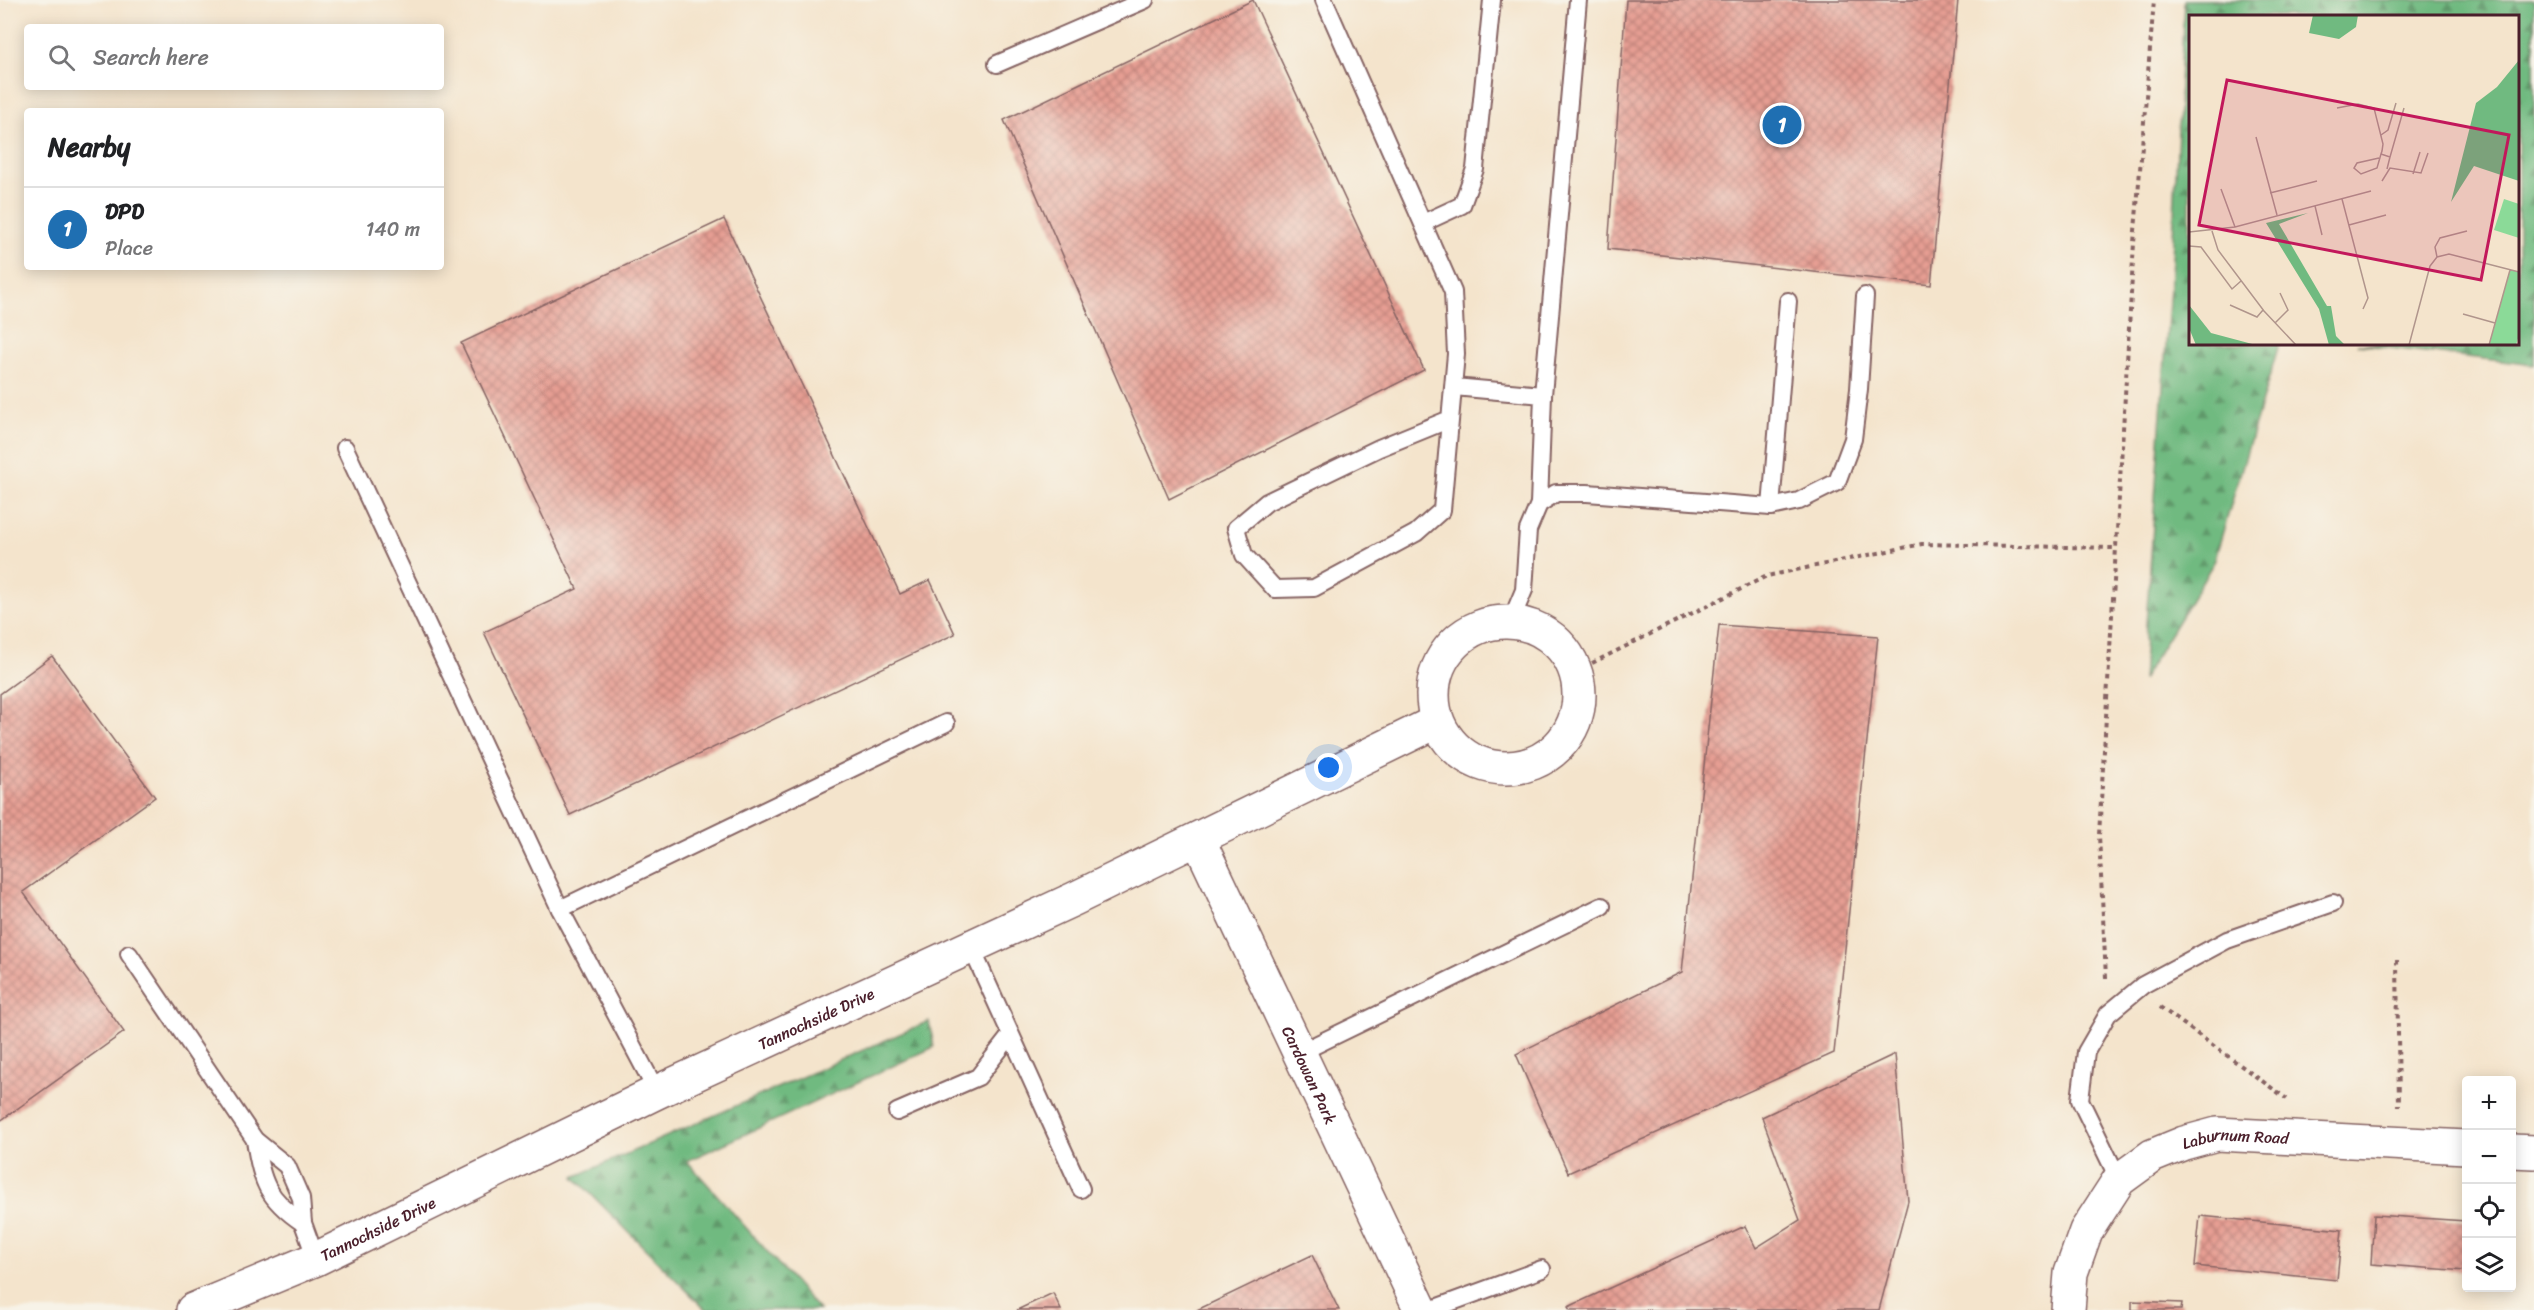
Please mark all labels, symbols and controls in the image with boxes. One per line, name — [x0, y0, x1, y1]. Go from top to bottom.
inset map — [2189, 15, 2519, 345]
search box — [24, 24, 444, 90]
text: Search here — [93, 38, 209, 77]
icon: search — [45, 41, 78, 74]
pin: 1 — [1762, 102, 1802, 148]
text: Nearby — [48, 124, 130, 170]
text: DPD — [105, 192, 144, 231]
text: 1 — [63, 212, 72, 247]
text: 140 m — [366, 212, 420, 247]
text: Place — [105, 231, 153, 266]
your location — [1314, 753, 1343, 782]
street label: Tannochside Drive — [753, 979, 879, 1058]
street label: Cardowan Park — [1274, 1021, 1345, 1129]
map controls — [2462, 1076, 2516, 1292]
button: + — [2462, 1076, 2516, 1130]
street label: Laburnum Road — [2179, 1119, 2291, 1157]
button: − — [2462, 1130, 2516, 1184]
button: locate — [2462, 1184, 2516, 1238]
street label: Tannochside Drive — [315, 1188, 441, 1269]
button: layers — [2462, 1238, 2516, 1292]

